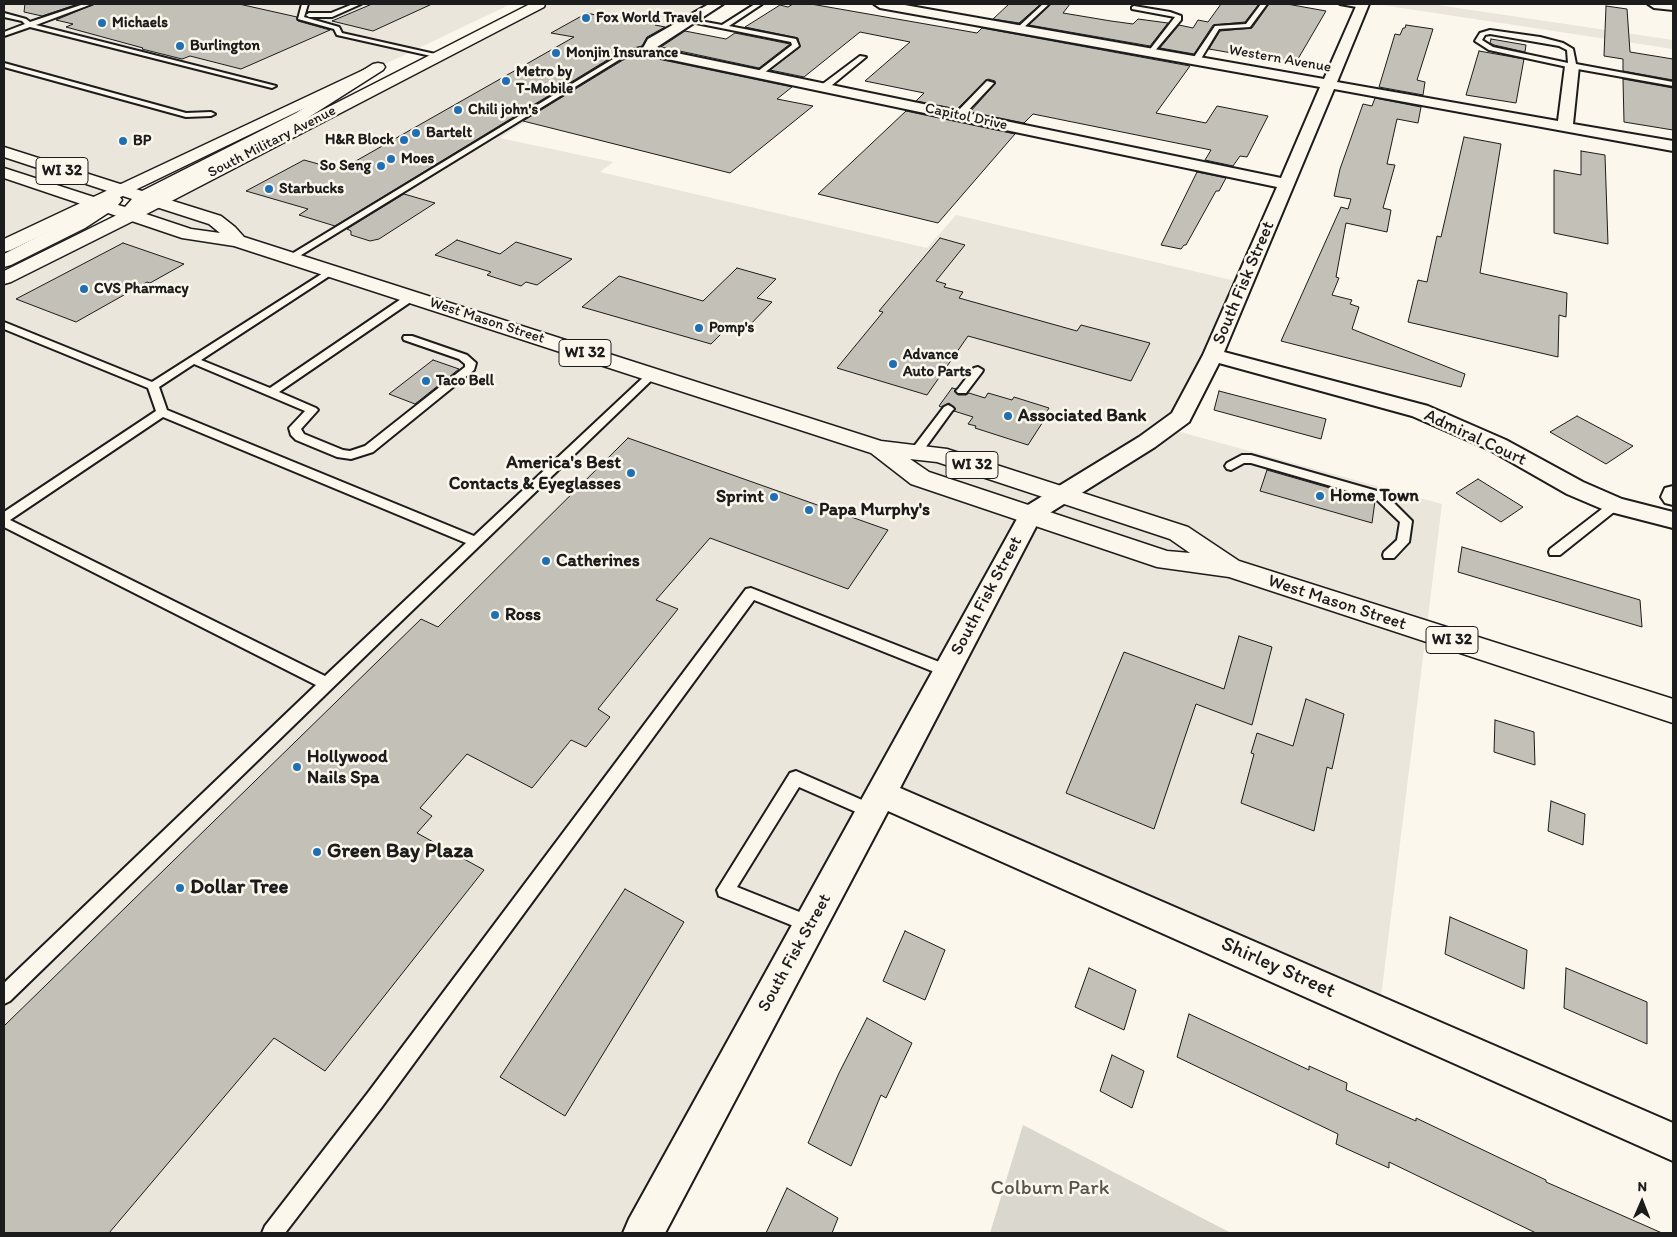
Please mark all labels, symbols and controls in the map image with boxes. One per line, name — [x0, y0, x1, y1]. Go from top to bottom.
place label: Fox World Travel — [596, 9, 703, 27]
marker: Fox World Travel — [580, 12, 592, 24]
place label: Michaels — [112, 14, 168, 32]
marker: Michaels — [96, 17, 108, 29]
place label: Burlington — [190, 37, 260, 55]
marker: Burlington — [174, 40, 186, 52]
street label: Western Avenue — [1227, 41, 1333, 77]
place label: Monjin Insurance — [566, 44, 678, 62]
marker: Monjin Insurance — [550, 47, 562, 59]
place label: Metro by T-Mobile — [516, 63, 573, 98]
marker: Metro by T-Mobile — [500, 75, 512, 87]
street label: Capitol Drive — [923, 99, 1009, 135]
place label: Chili john's — [468, 101, 538, 119]
street label: South Military Avenue — [205, 102, 339, 182]
marker: Chili john's — [452, 104, 464, 116]
place label: Bartelt — [426, 124, 472, 142]
marker: Bartelt — [410, 127, 422, 139]
place label: H&R Block — [325, 131, 394, 149]
place label: BP — [133, 132, 151, 150]
marker: H&R Block — [398, 134, 410, 146]
marker: BP — [117, 135, 129, 147]
place label: Moes — [401, 150, 434, 168]
marker: Moes — [385, 153, 397, 165]
place label: So Seng — [320, 157, 371, 175]
road number: WI 32 — [36, 158, 88, 185]
marker: So Seng — [375, 160, 387, 172]
place label: Starbucks — [279, 180, 344, 198]
marker: Starbucks — [263, 183, 275, 195]
street label: South Fisk Street — [1208, 218, 1280, 348]
place label: CVS Pharmacy — [94, 280, 188, 298]
marker: CVS Pharmacy — [78, 283, 90, 295]
street label: West Mason Street — [427, 294, 547, 348]
place label: Pomp's — [709, 319, 754, 337]
marker: Pomp's — [693, 322, 705, 334]
road number: WI 32 — [559, 339, 611, 366]
place label: Advance Auto Parts — [903, 346, 972, 381]
marker: Advance Auto Parts — [887, 358, 899, 370]
place label: Taco Bell — [436, 372, 494, 390]
marker: Taco Bell — [420, 375, 432, 387]
place label: Associated Bank — [1018, 405, 1147, 427]
street label: Admiral Court — [1421, 405, 1529, 471]
marker: Associated Bank — [1002, 410, 1014, 422]
place label: America's Best Contacts & Eyeglasses — [449, 452, 621, 494]
road number: WI 32 — [946, 452, 998, 478]
marker: America's Best Contacts & Eyeglasses — [625, 467, 637, 479]
place label: Home Town — [1330, 485, 1419, 507]
place label: Sprint — [716, 486, 764, 508]
marker: Home Town — [1314, 490, 1326, 502]
marker: Sprint — [768, 491, 780, 503]
place label: Papa Murphy's — [819, 499, 930, 521]
marker: Papa Murphy's — [803, 504, 815, 516]
street label: South Fisk Street — [947, 533, 1027, 659]
place label: Catherines — [556, 550, 640, 572]
marker: Catherines — [540, 555, 552, 567]
street label: West Mason Street — [1265, 570, 1409, 636]
place label: Ross — [505, 604, 541, 626]
marker: Ross — [489, 609, 501, 621]
road number: WI 32 — [1426, 626, 1478, 654]
place label: Hollywood Nails Spa — [307, 746, 388, 789]
marker: Hollywood Nails Spa — [291, 761, 303, 773]
place label: Green Bay Plaza — [327, 839, 473, 865]
marker: Green Bay Plaza — [311, 846, 323, 858]
place label: Dollar Tree — [190, 875, 289, 901]
marker: Dollar Tree — [174, 882, 186, 894]
street label: South Fisk Street — [754, 890, 836, 1016]
street label: Shirley Street — [1217, 932, 1339, 1004]
park label: Colburn Park — [991, 1176, 1109, 1202]
north arrow — [1617, 1177, 1667, 1227]
text: N — [1637, 1178, 1647, 1195]

